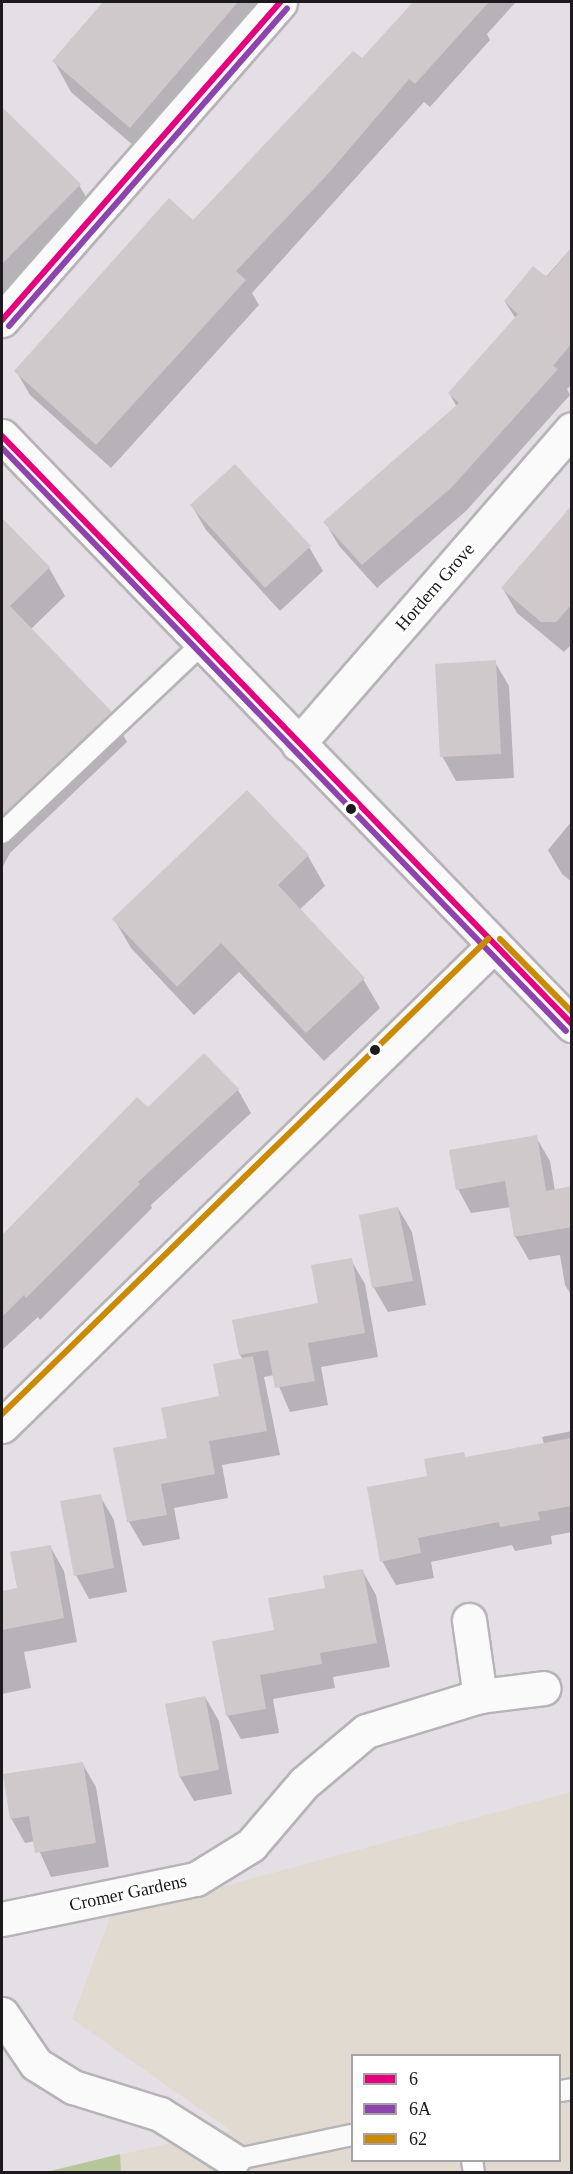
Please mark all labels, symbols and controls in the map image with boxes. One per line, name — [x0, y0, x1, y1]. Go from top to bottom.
street label: Hordern Grove — [391, 539, 479, 635]
unlabelled marker — [345, 803, 357, 815]
unlabelled marker — [369, 1044, 381, 1056]
street label: Cromer Gardens — [67, 1870, 189, 1916]
legend — [351, 2054, 561, 2162]
text: 6 — [409, 2069, 418, 2089]
text: 6A — [409, 2099, 431, 2119]
text: 62 — [409, 2129, 427, 2149]

